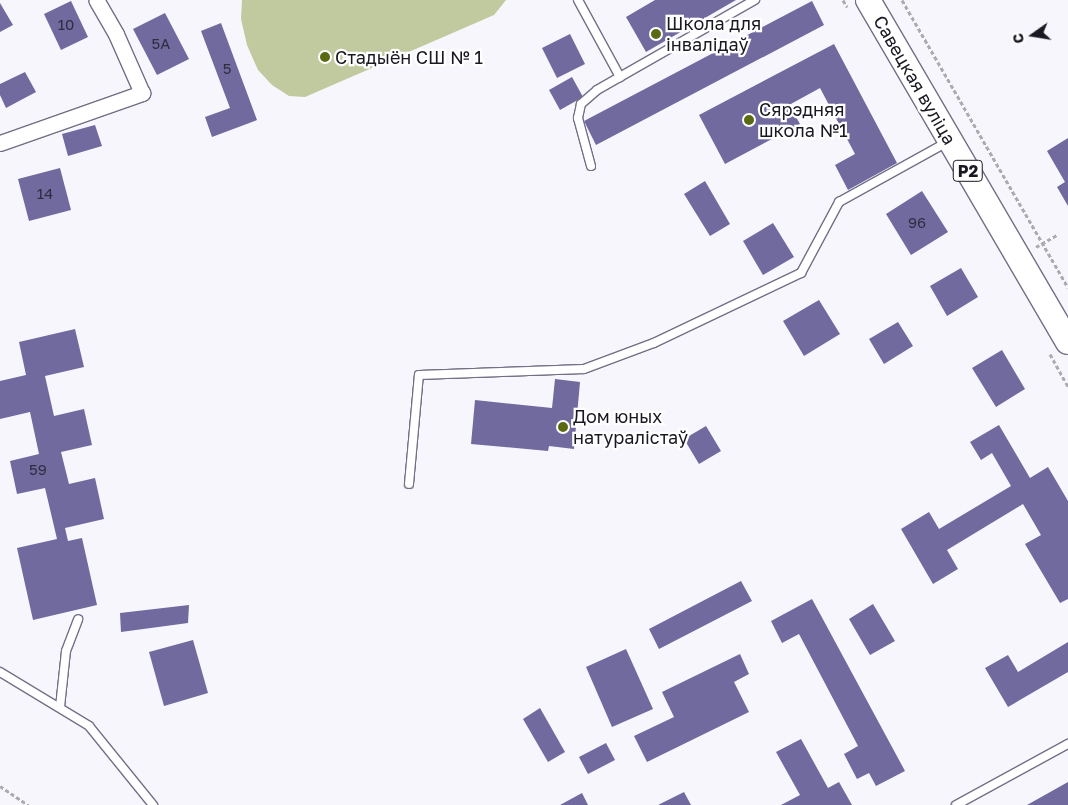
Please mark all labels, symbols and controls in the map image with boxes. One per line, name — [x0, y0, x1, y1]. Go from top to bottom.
north arrow — [1008, 10, 1058, 60]
street label: Савецкая вуліца — [869, 12, 961, 148]
place label: Школа для інвалідаў — [666, 13, 761, 56]
house number: 10 — [58, 16, 74, 34]
marker: Школа для інвалідаў — [650, 28, 662, 40]
text: С — [1008, 32, 1027, 45]
house number: 5А — [152, 35, 170, 53]
place label: Стадыён СШ № 1 — [335, 46, 483, 68]
marker: Стадыён СШ № 1 — [319, 51, 331, 63]
house number: 5 — [223, 60, 231, 78]
place label: Сярэдняя школа №1 — [759, 99, 848, 142]
marker: Сярэдняя школа №1 — [743, 114, 755, 126]
road number: Р2 — [952, 158, 984, 185]
house number: 14 — [37, 185, 53, 203]
house number: 96 — [908, 214, 926, 232]
place label: Дом юных натуралістаў — [573, 406, 688, 448]
marker: Дом юных натуралістаў — [557, 421, 569, 433]
house number: 59 — [29, 461, 47, 479]

